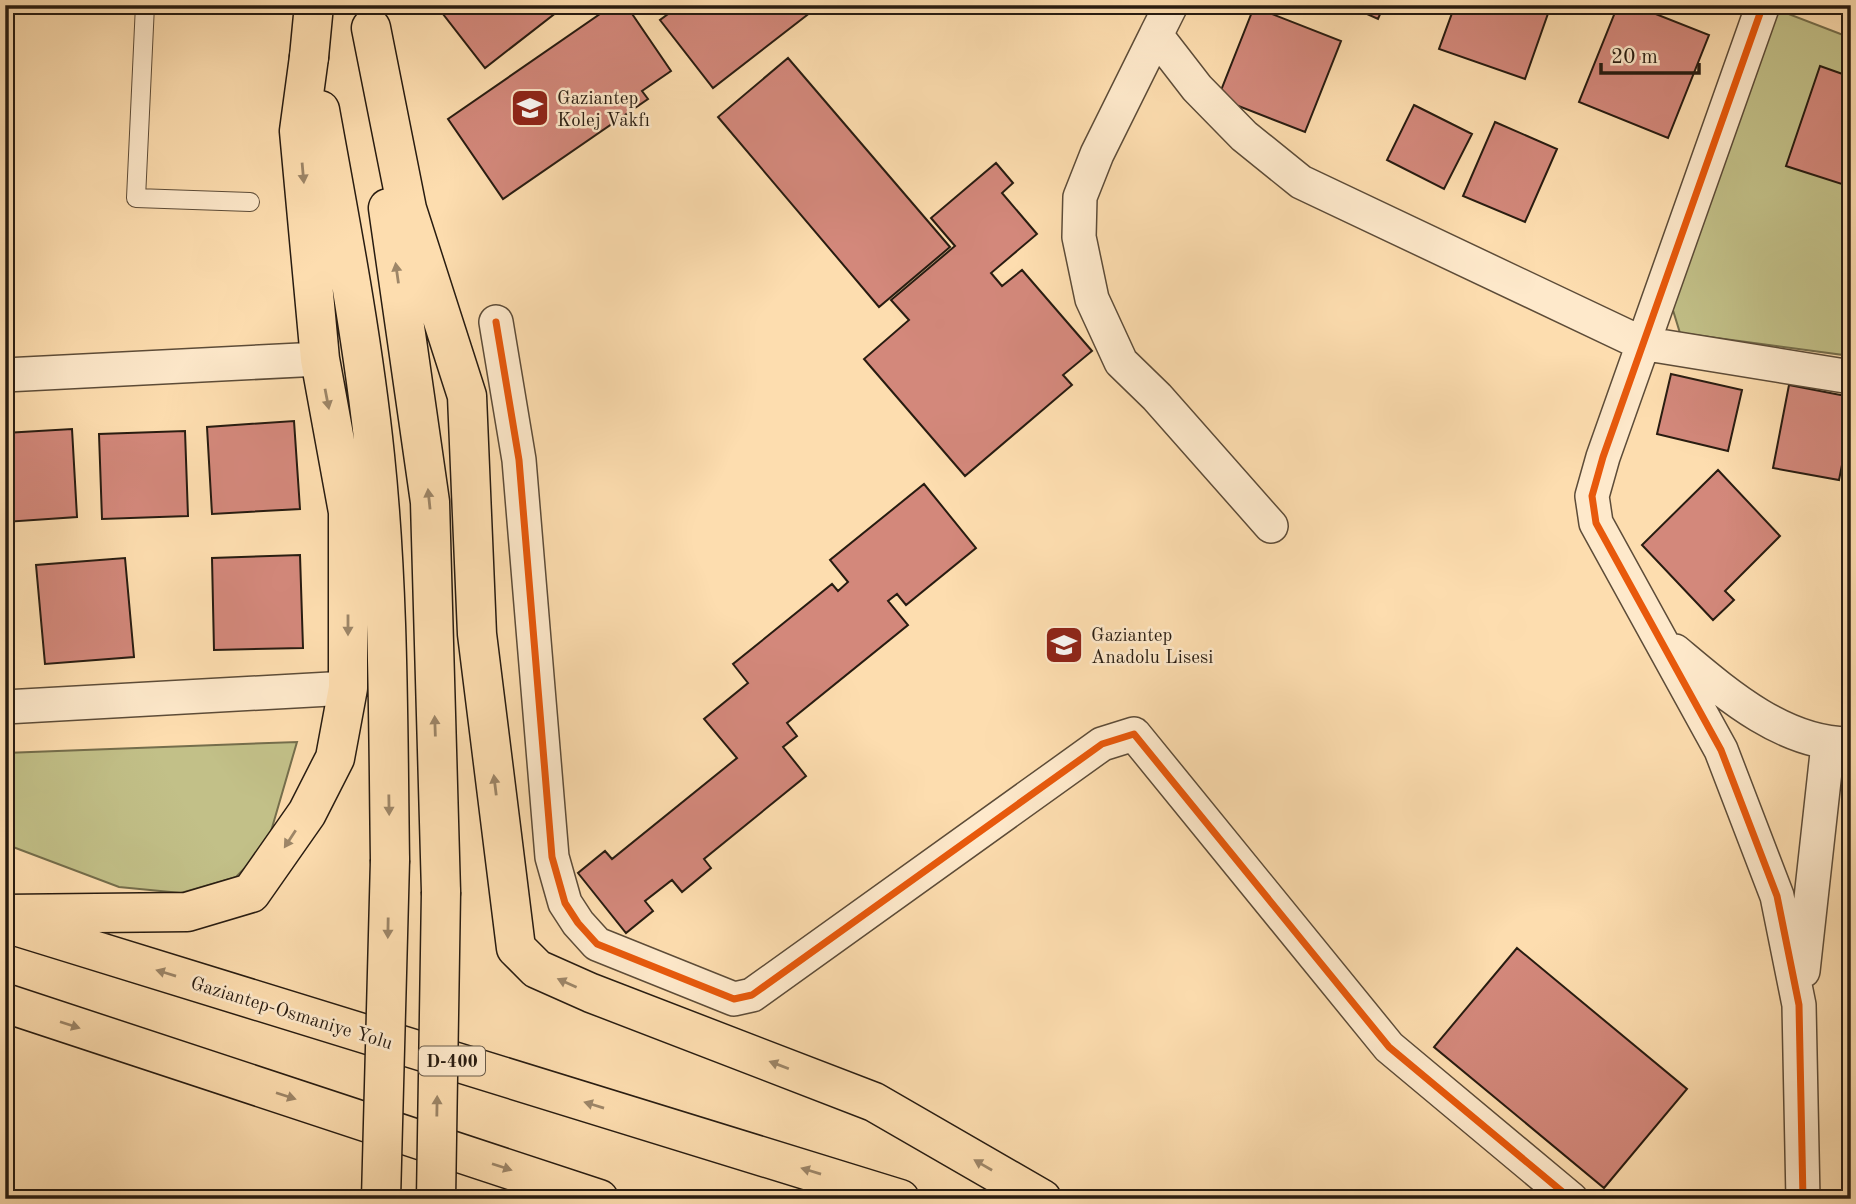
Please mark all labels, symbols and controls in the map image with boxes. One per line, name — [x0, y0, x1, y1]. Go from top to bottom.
scale bar — [1601, 32, 1699, 76]
text: 20 m — [1611, 47, 1658, 68]
school or university icon: Gaziantep Kolej Vakfı — [509, 87, 551, 129]
place label: Gaziantep Kolej Vakfı — [557, 90, 650, 131]
one-way arrow — [298, 162, 309, 184]
one-way arrow — [391, 262, 402, 284]
one-way arrow — [322, 388, 333, 410]
one-way arrow — [423, 487, 434, 509]
one-way arrow — [342, 614, 354, 636]
school or university icon: Gaziantep Anadolu Lisesi — [1043, 624, 1085, 666]
place label: Gaziantep Anadolu Lisesi — [1091, 627, 1213, 668]
one-way arrow — [430, 715, 441, 737]
one-way arrow — [490, 774, 501, 796]
one-way arrow — [383, 794, 395, 816]
one-way arrow — [284, 830, 297, 849]
one-way arrow — [383, 917, 394, 939]
one-way arrow — [155, 967, 176, 977]
street label: Gaziantep-Osmaniye Yolu — [188, 975, 395, 1054]
one-way arrow — [557, 977, 577, 989]
one-way arrow — [60, 1020, 81, 1030]
road number: D-400 — [419, 1046, 485, 1076]
one-way arrow — [769, 1060, 790, 1071]
one-way arrow — [276, 1091, 297, 1102]
one-way arrow — [432, 1095, 443, 1117]
one-way arrow — [583, 1099, 604, 1109]
one-way arrow — [973, 1159, 993, 1171]
one-way arrow — [492, 1162, 513, 1173]
one-way arrow — [801, 1166, 822, 1176]

